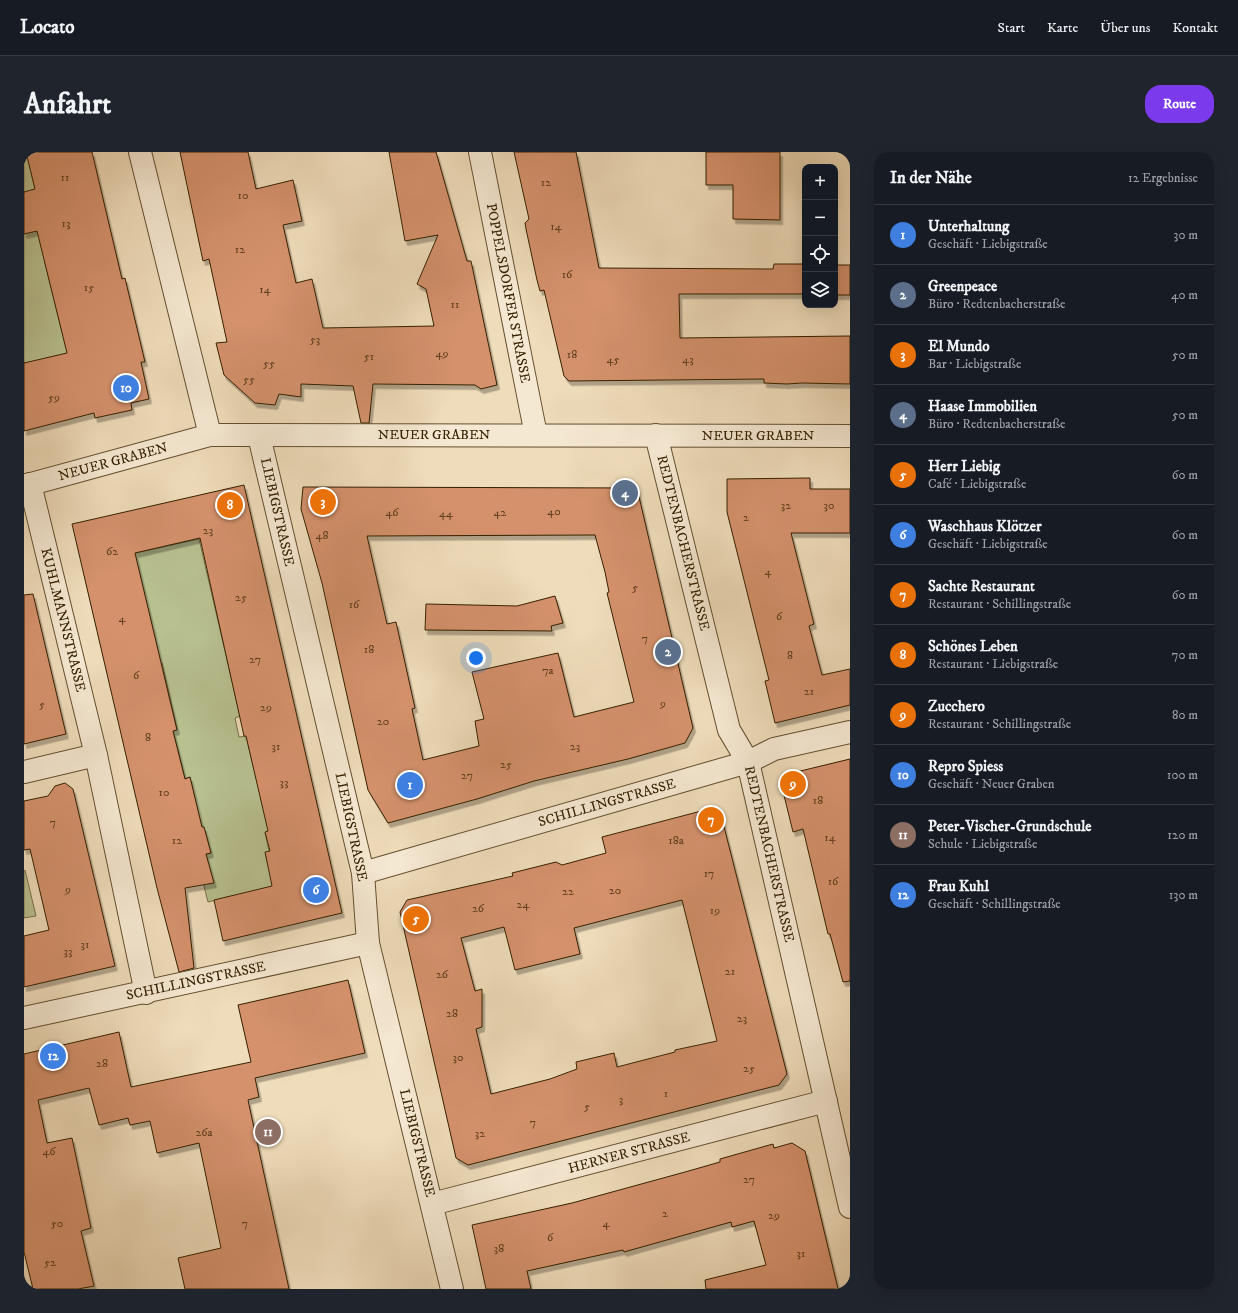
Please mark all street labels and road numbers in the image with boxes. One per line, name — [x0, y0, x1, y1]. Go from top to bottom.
street label: POPPELSDORFER STRASSE — [482, 202, 534, 384]
street label: NEUER GRABEN — [378, 426, 491, 444]
street label: NEUER GRABEN — [702, 427, 815, 445]
street label: NEUER GRABEN — [56, 439, 170, 485]
street label: REDTENBACHERSTRASSE — [652, 453, 714, 633]
street label: LIEBIGSTRASSE — [256, 456, 298, 568]
street label: KUHLMANNSTRASSE — [36, 546, 90, 694]
street label: REDTENBACHERSTRASSE — [740, 764, 798, 944]
street label: LIEBIGSTRASSE — [331, 771, 371, 883]
street label: SCHILLINGSTRASSE — [536, 775, 678, 831]
street label: SCHILLINGSTRASSE — [125, 957, 267, 1005]
street label: LIEBIGSTRASSE — [395, 1087, 439, 1199]
street label: HERNER STRASSE — [566, 1128, 692, 1178]

